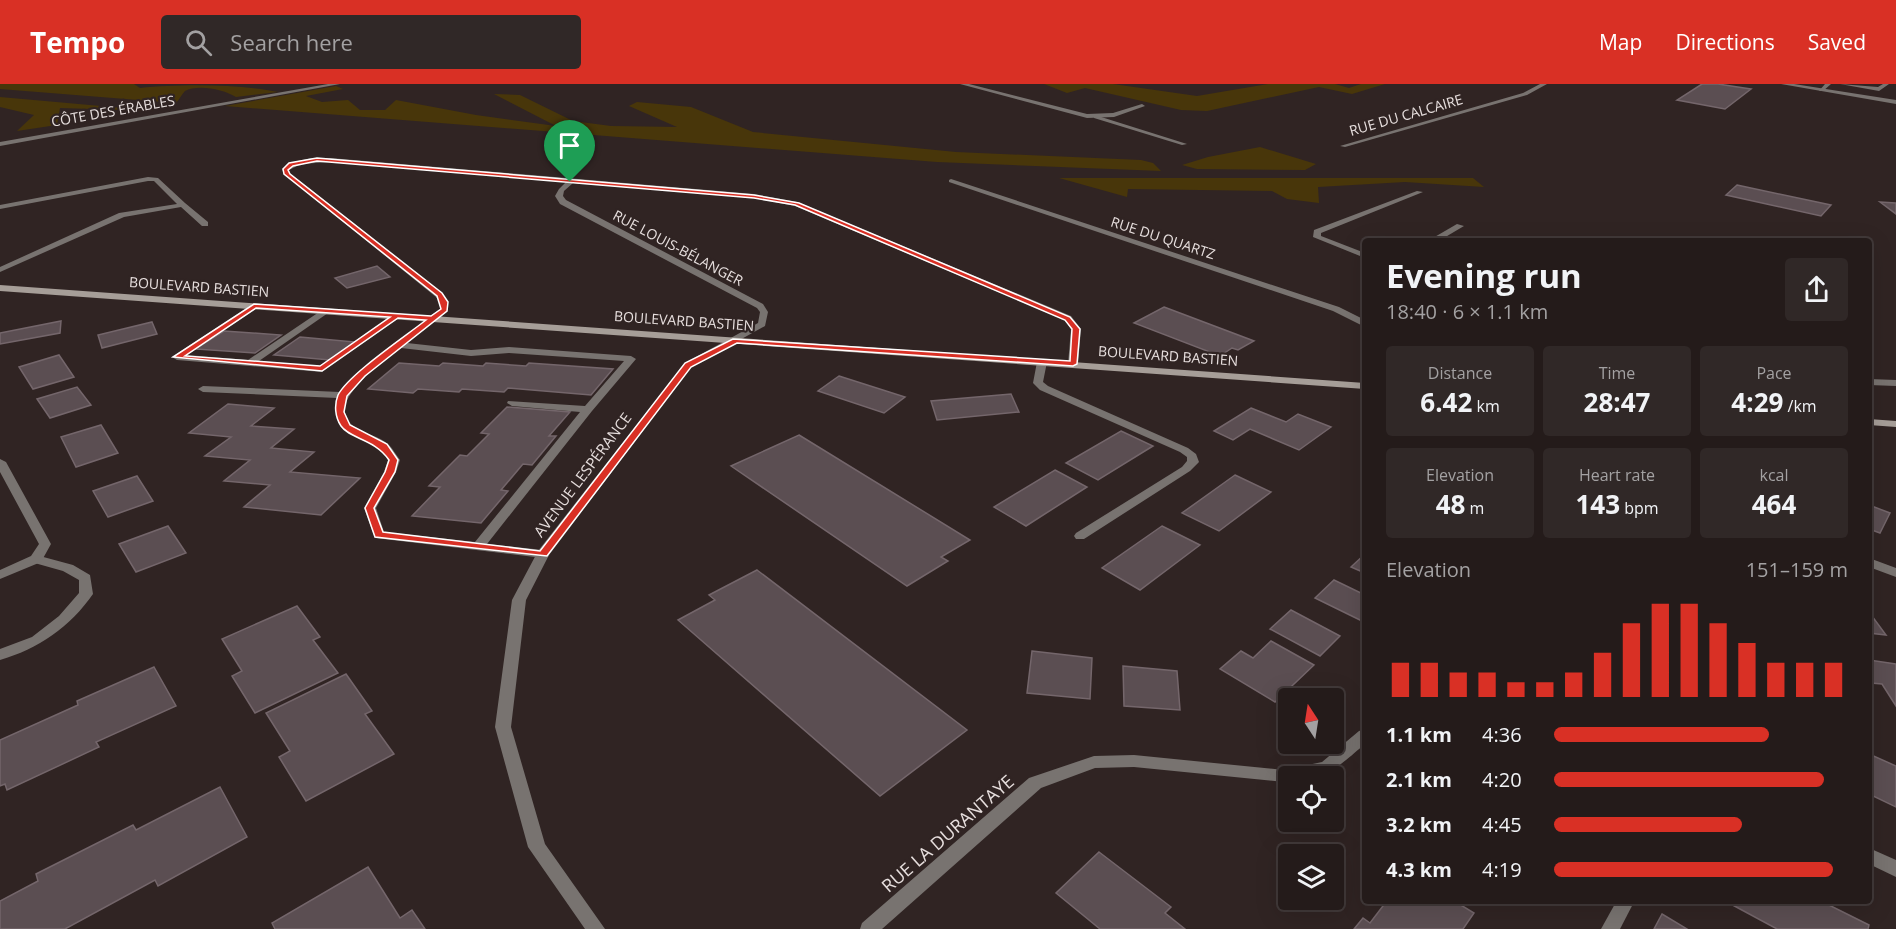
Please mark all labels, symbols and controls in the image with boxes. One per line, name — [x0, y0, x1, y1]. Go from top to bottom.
search box — [161, 15, 581, 69]
text: Tempo — [30, 23, 125, 61]
icon: search — [182, 26, 215, 59]
text: Search here — [230, 27, 353, 57]
text: Map — [1599, 28, 1642, 56]
text: Directions — [1675, 28, 1775, 56]
text: Saved — [1808, 28, 1866, 56]
street label: RUE DU CALCAIRE — [1347, 89, 1465, 140]
street label: CÔTE DES ÉRABLES — [50, 90, 176, 131]
pin — [544, 120, 595, 182]
icon: arrive — [553, 129, 586, 162]
street label: RUE LOUIS-BÉLANGER — [610, 205, 747, 290]
street label: RUE DU QUARTZ — [1109, 212, 1218, 263]
text: Evening run — [1386, 253, 1582, 298]
button: share — [1785, 258, 1848, 321]
street label: BOULEVARD BASTIEN — [128, 272, 270, 301]
text: 18:40 · 6 × 1.1 km — [1386, 298, 1548, 325]
street label: BOULEVARD BASTIEN — [613, 306, 755, 335]
street label: BOULEVARD BASTIEN — [1097, 341, 1239, 370]
text: Distance — [1428, 362, 1492, 384]
text: Time — [1599, 362, 1635, 384]
text: Pace — [1756, 362, 1792, 384]
text: 6.42 — [1420, 384, 1472, 420]
text: 28:47 — [1584, 384, 1650, 420]
text: 4:29 — [1731, 384, 1783, 420]
text: km — [1472, 395, 1500, 417]
text: /km — [1783, 395, 1817, 417]
street label: AVENUE LESPÉRANCE — [529, 408, 636, 541]
text: Elevation — [1426, 464, 1494, 486]
text: Heart rate — [1579, 464, 1655, 486]
text: kcal — [1760, 464, 1789, 486]
text: 48 — [1436, 486, 1465, 522]
text: 143 — [1575, 486, 1620, 522]
text: 464 — [1752, 486, 1796, 522]
text: m — [1465, 497, 1484, 519]
text: bpm — [1620, 497, 1659, 519]
text: Elevation — [1386, 556, 1471, 583]
text: 151–159 m — [1746, 556, 1848, 583]
north arrow — [1278, 688, 1344, 754]
map controls — [1278, 688, 1344, 910]
text: 1.1 km — [1386, 721, 1452, 748]
text: 4:36 — [1482, 721, 1522, 748]
button: locate — [1278, 766, 1344, 832]
text: 2.1 km — [1386, 766, 1452, 793]
text: 4:20 — [1482, 766, 1522, 793]
street label: RUE LA DURANTAYE — [876, 769, 1019, 897]
text: 3.2 km — [1386, 811, 1452, 838]
text: 4:45 — [1482, 811, 1522, 838]
button: layers — [1278, 844, 1344, 910]
text: 4.3 km — [1386, 856, 1452, 883]
text: 4:19 — [1482, 856, 1522, 883]

